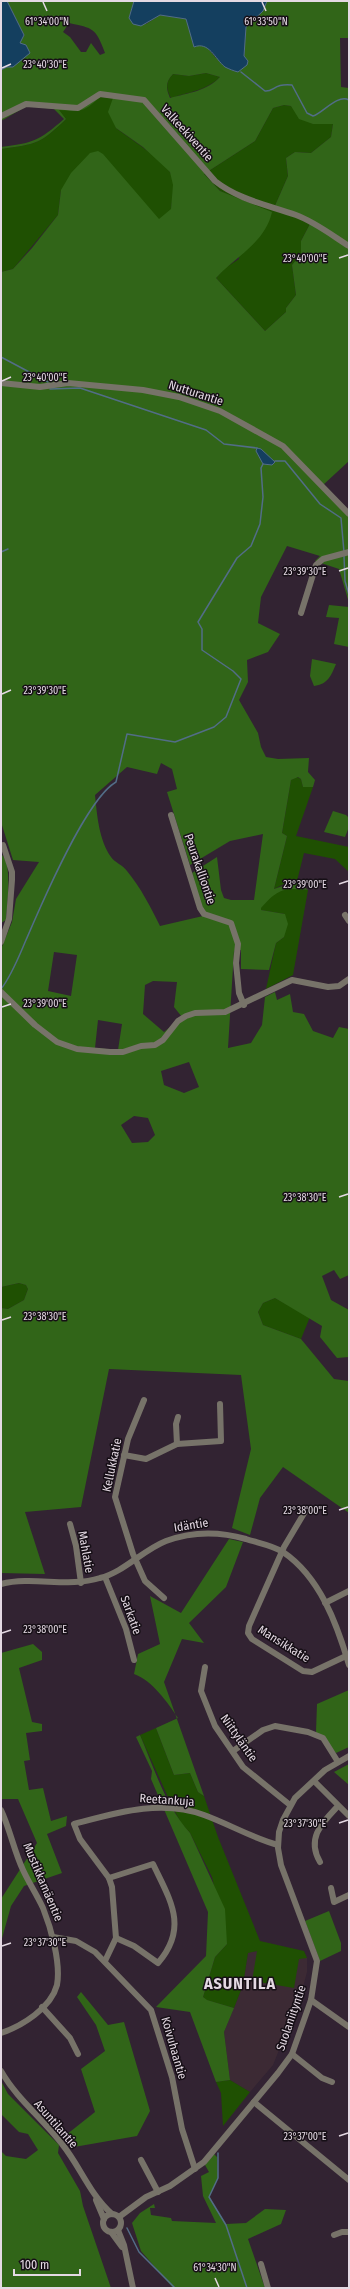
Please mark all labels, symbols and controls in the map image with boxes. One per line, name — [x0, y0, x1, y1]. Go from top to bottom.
text: 61°34'00"N — [25, 16, 69, 28]
text: 61°33'50"N — [244, 16, 288, 28]
text: 23°40'30"E — [23, 59, 67, 71]
street label: Valkeekiventie — [158, 102, 216, 164]
text: 23°40'00"E — [283, 253, 327, 265]
text: 23°40'00"E — [23, 372, 67, 384]
street label: Nutturantie — [167, 378, 225, 408]
text: 23°39'30"E — [284, 566, 327, 578]
text: 23°39'30"E — [24, 685, 67, 697]
street label: Peurakalliontie — [181, 832, 219, 906]
text: 23°39'00"E — [283, 879, 327, 891]
text: 23°39'00"E — [23, 998, 67, 1010]
text: 23°38'30"E — [283, 1192, 327, 1204]
text: 23°38'30"E — [23, 1311, 67, 1323]
street label: Kellukkatie — [99, 1437, 125, 1493]
text: 23°38'00"E — [283, 1505, 327, 1517]
street label: Idäntie — [173, 1515, 209, 1535]
street label: Mahlatie — [75, 1530, 97, 1574]
street label: Sarkatie — [118, 1594, 144, 1636]
street label: Mansikkatie — [255, 1623, 313, 1666]
text: 23°38'00"E — [23, 1624, 67, 1636]
street label: Niittyläntie — [218, 1712, 260, 1764]
street label: Reetankuja — [139, 1791, 195, 1809]
text: 23°37'30"E — [284, 1818, 326, 1830]
street label: Mustikkamäentie — [20, 1841, 66, 1923]
text: 23°37'30"E — [24, 1937, 66, 1949]
district label: ASUNTILA — [203, 1974, 276, 1993]
street label: Suolaniityntie — [273, 1983, 309, 2053]
street label: Koivuhaantie — [158, 2015, 190, 2081]
street label: Asuntilantie — [31, 2097, 81, 2151]
text: 23°37'00"E — [284, 2131, 327, 2143]
scale bar — [14, 2251, 80, 2277]
text: 100 m — [20, 2258, 49, 2272]
text: 61°34'30"N — [193, 2262, 237, 2274]

